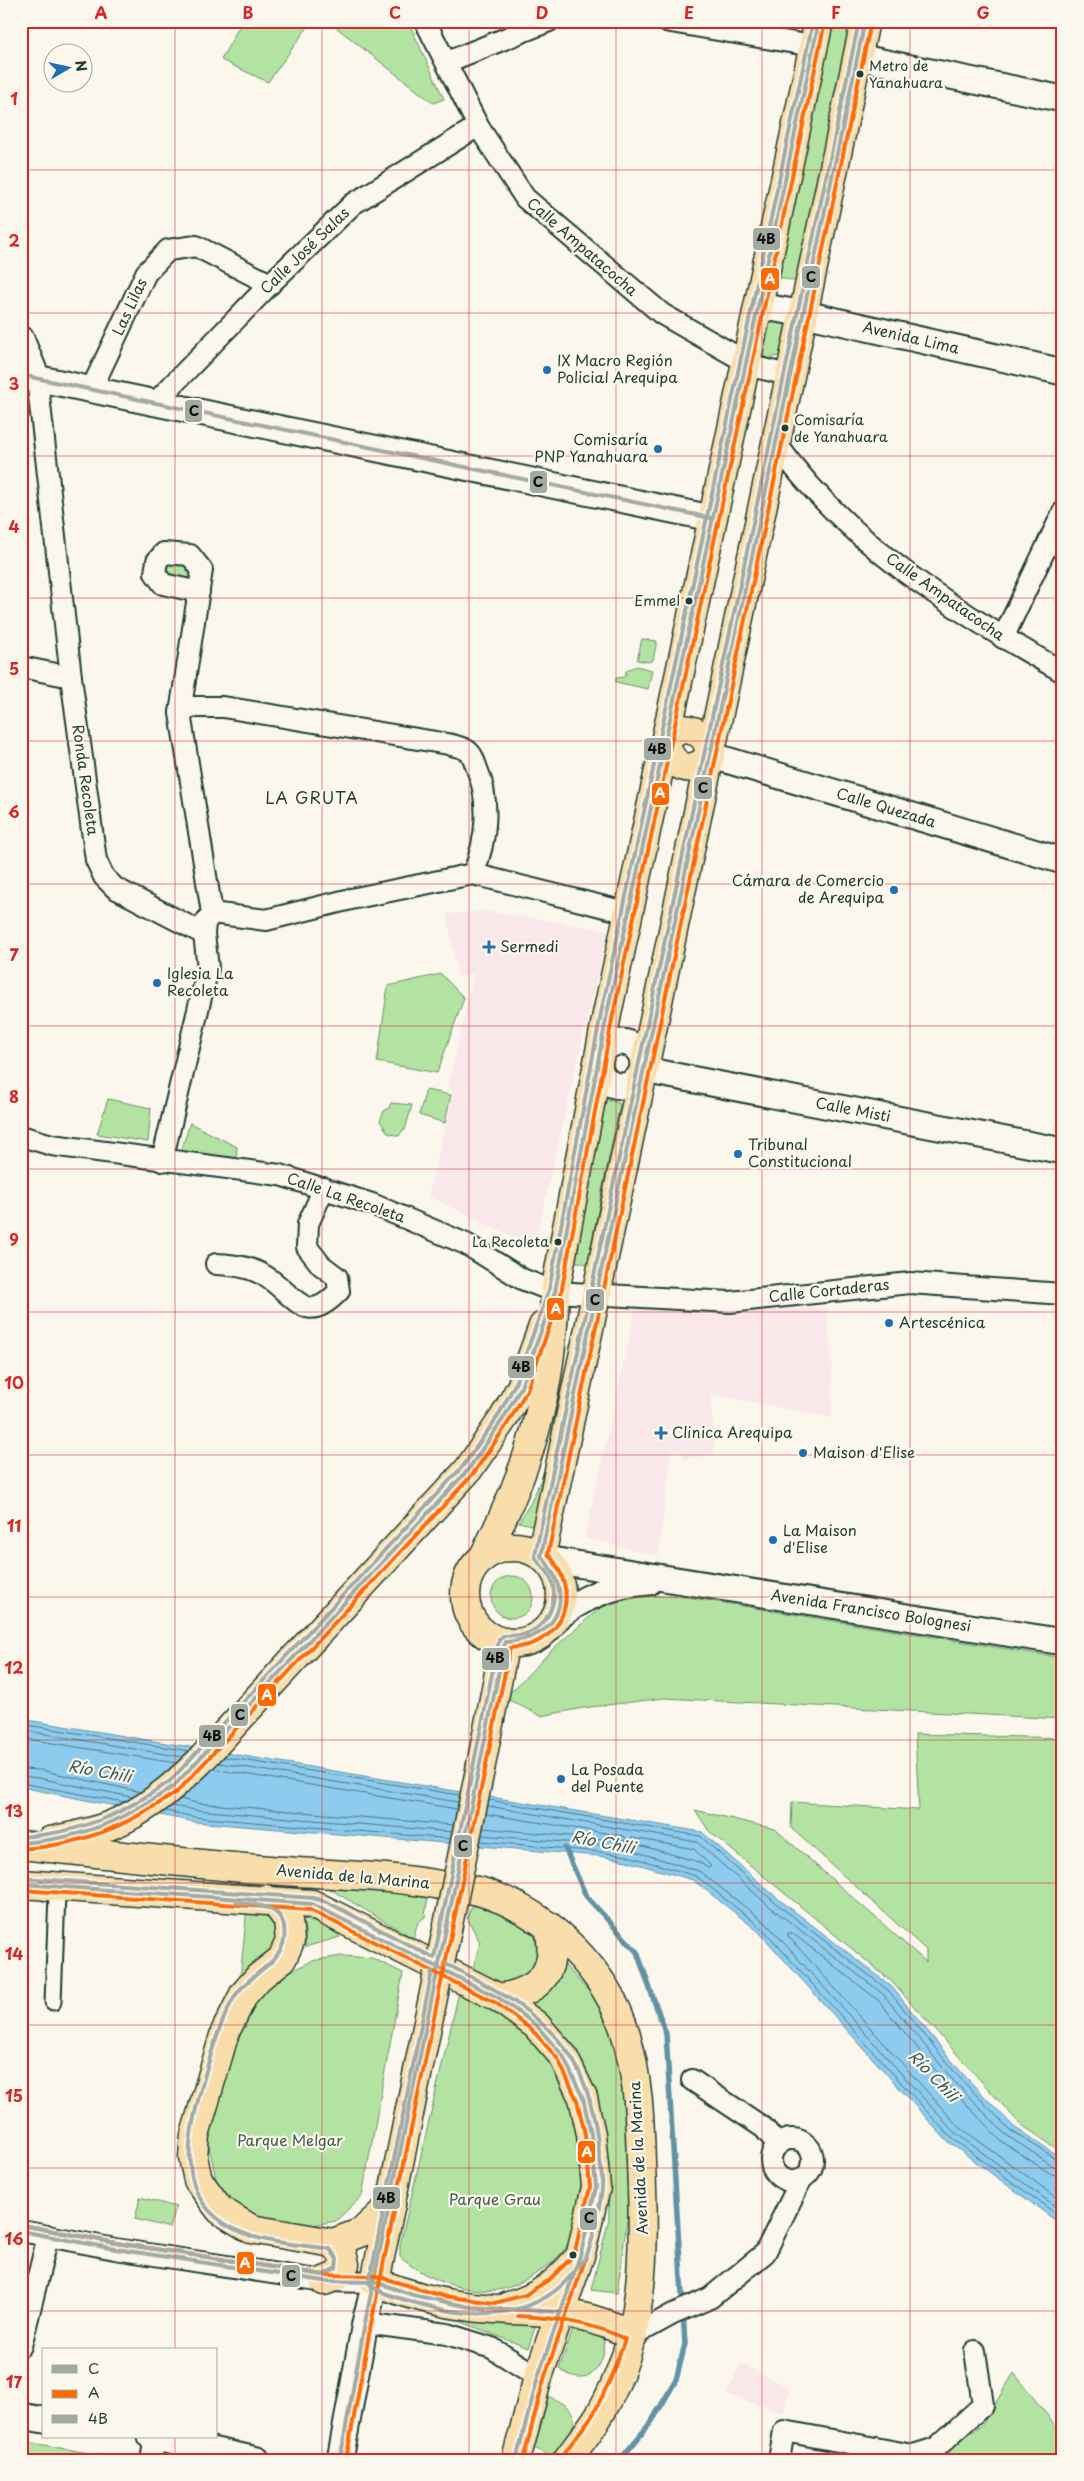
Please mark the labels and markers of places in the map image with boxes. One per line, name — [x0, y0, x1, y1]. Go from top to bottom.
place label: Metro de Yanahuara — [869, 55, 943, 93]
marker: Metro de Yanahuara — [855, 69, 865, 79]
place label: IX Macro Región Policial Arequipa — [557, 348, 678, 388]
marker: IX Macro Región Policial Arequipa — [541, 364, 553, 376]
place label: Comisaría de Yanahuara — [794, 409, 888, 447]
marker: Comisaría de Yanahuara — [780, 423, 790, 433]
place label: Comisaría PNP Yanahuara — [534, 427, 649, 467]
marker: Comisaría PNP Yanahuara — [652, 443, 664, 455]
place label: Emmel — [634, 590, 680, 611]
marker: Emmel — [684, 596, 694, 606]
place label: Cámara de Comercio de Arequipa — [732, 868, 885, 908]
marker: Cámara de Comercio de Arequipa — [888, 884, 900, 896]
place label: Sermedi — [500, 934, 559, 957]
marker: Sermedi — [482, 940, 496, 954]
place label: Iglesia La Recoleta — [167, 961, 234, 1001]
marker: Iglesia La Recoleta — [151, 977, 163, 989]
place label: Tribunal Constitucional — [748, 1132, 852, 1172]
marker: Tribunal Constitucional — [732, 1148, 744, 1160]
place label: La Recoleta — [472, 1231, 549, 1252]
marker: La Recoleta — [553, 1237, 563, 1247]
place label: Artescénica — [899, 1310, 986, 1333]
marker: Artescénica — [883, 1317, 895, 1329]
place label: Clinica Arequipa — [672, 1420, 793, 1443]
marker: Clinica Arequipa — [654, 1426, 668, 1440]
place label: Maison d'Elise — [813, 1440, 915, 1463]
marker: Maison d'Elise — [797, 1447, 809, 1459]
place label: La Maison d'Elise — [783, 1518, 857, 1558]
marker: La Maison d'Elise — [767, 1534, 779, 1546]
place label: La Posada del Puente — [571, 1757, 644, 1797]
marker: La Posada del Puente — [555, 1773, 567, 1785]
unlabelled marker — [568, 2250, 578, 2260]

